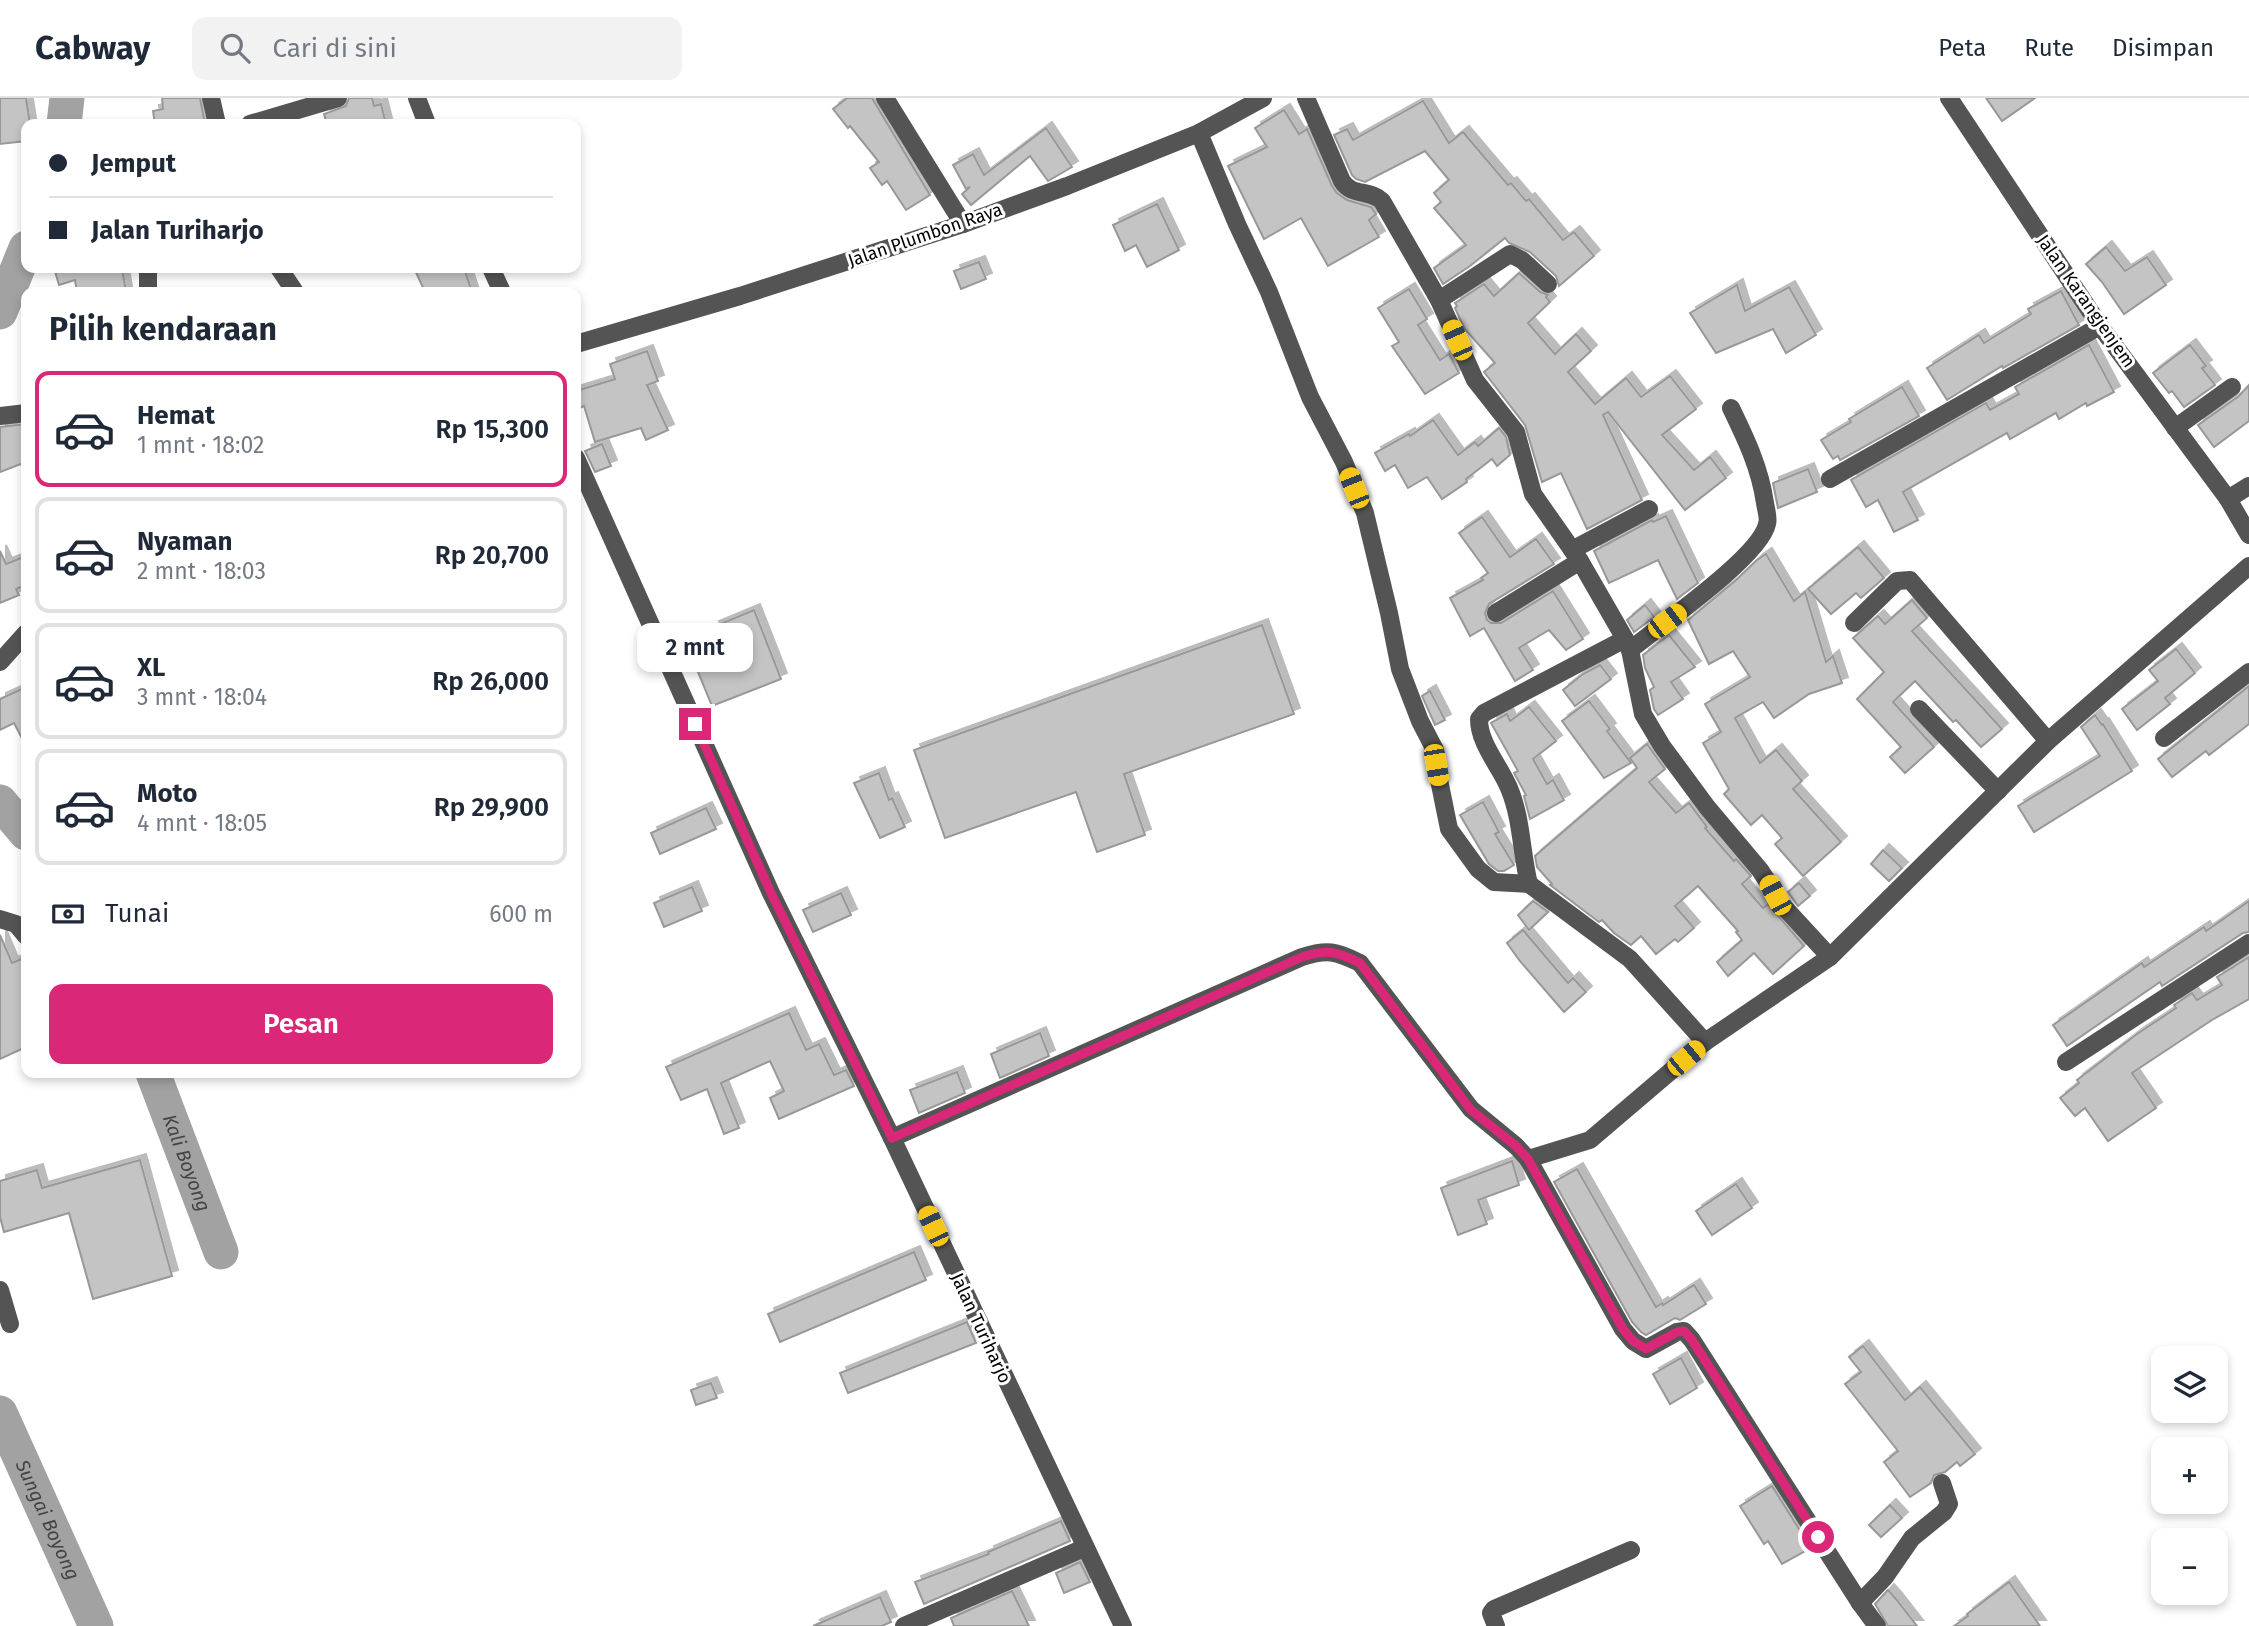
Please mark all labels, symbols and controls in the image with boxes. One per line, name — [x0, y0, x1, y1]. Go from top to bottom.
search box — [192, 17, 682, 80]
text: Cabway — [35, 28, 150, 68]
icon: search — [216, 29, 254, 67]
text: Cari di sini — [272, 33, 397, 64]
text: Peta — [1938, 34, 1986, 62]
text: Rute — [2024, 34, 2074, 62]
text: Disimpan — [2112, 34, 2214, 62]
text: Jemput — [91, 148, 176, 179]
street label: Jalan Plumbon Raya — [845, 198, 1005, 272]
text: Jalan Turiharjo — [91, 215, 264, 246]
street label: Jalan Karangjenjem — [2032, 230, 2140, 372]
text: Pilih kendaraan — [49, 310, 277, 348]
car — [1439, 317, 1476, 363]
icon: car — [53, 398, 116, 461]
text: Hemat — [137, 400, 215, 431]
text: Rp 15,300 — [436, 414, 549, 445]
text: 1 mnt · 18:02 — [137, 431, 264, 459]
car — [1337, 465, 1372, 511]
icon: car — [53, 524, 116, 587]
text: Nyaman — [137, 526, 233, 557]
text: Rp 20,700 — [435, 540, 549, 571]
text: 2 mnt · 18:03 — [137, 557, 266, 585]
car — [1644, 600, 1691, 642]
callout: 2 mnt — [637, 622, 753, 672]
text: 2 mnt — [666, 633, 724, 661]
icon: car — [53, 650, 116, 713]
text: XL — [137, 652, 165, 683]
text: Rp 26,000 — [432, 666, 549, 697]
text: 3 mnt · 18:04 — [137, 683, 267, 711]
route end — [679, 708, 711, 740]
car — [1423, 742, 1450, 788]
icon: car — [53, 776, 116, 839]
text: Moto — [137, 778, 197, 809]
text: Rp 29,900 — [434, 792, 549, 823]
text: 4 mnt · 18:05 — [137, 809, 267, 837]
car — [1756, 872, 1795, 918]
icon: cash — [49, 895, 87, 933]
text: Tunai — [105, 898, 169, 929]
text: 600 m — [489, 900, 553, 928]
button: Pesan — [49, 984, 553, 1064]
car — [1664, 1036, 1709, 1080]
water label: Kali Boyong — [158, 1111, 216, 1214]
car — [915, 1203, 952, 1249]
street label: Jalan Turiharjo — [946, 1269, 1016, 1387]
map controls — [2151, 1346, 2228, 1605]
button: layers — [2151, 1346, 2228, 1423]
button: + — [2151, 1437, 2228, 1514]
water label: Sungai Boyong — [11, 1455, 85, 1583]
route start — [1802, 1521, 1834, 1553]
button: − — [2151, 1528, 2228, 1605]

